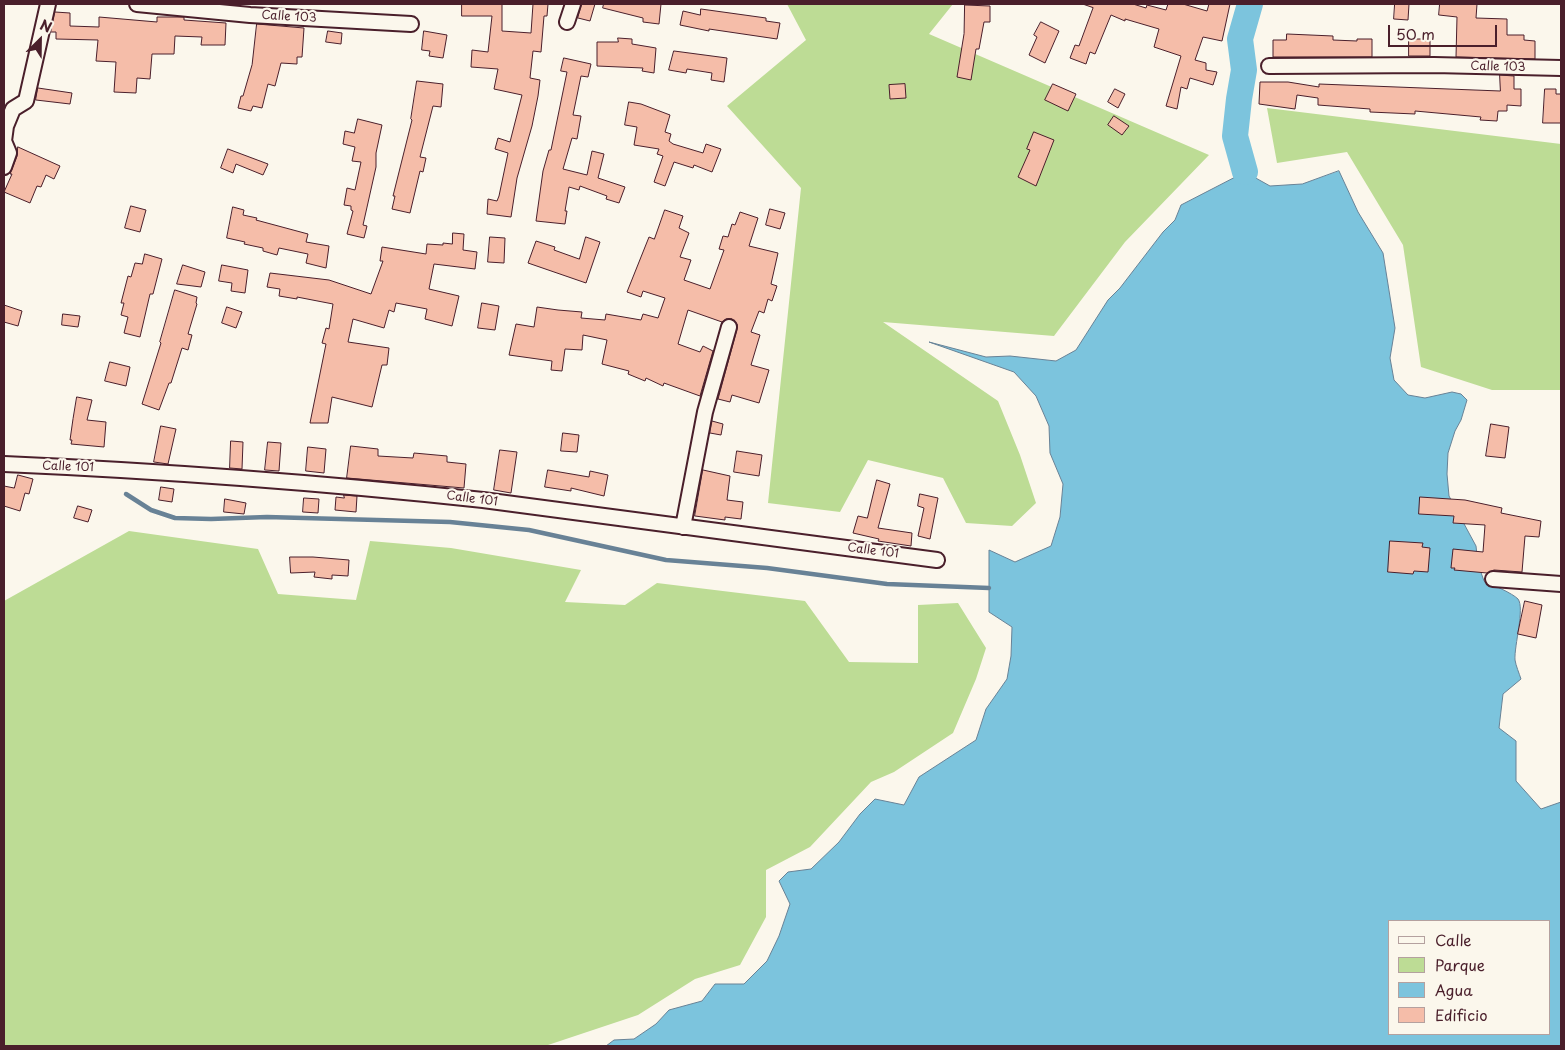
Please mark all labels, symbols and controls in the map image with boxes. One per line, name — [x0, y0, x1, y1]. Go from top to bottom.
street label: Calle 103 — [261, 8, 317, 26]
text: N — [37, 14, 55, 38]
north arrow — [15, 15, 65, 65]
scale bar — [1390, 15, 1499, 47]
text: 50 m — [1396, 22, 1435, 45]
street label: Calle 103 — [1470, 59, 1526, 75]
street label: Calle 101 — [42, 459, 94, 475]
street label: Calle 101 — [445, 489, 499, 509]
street label: Calle 101 — [846, 541, 900, 561]
legend — [1388, 920, 1550, 1035]
text: Calle — [1435, 928, 1472, 951]
text: Parque — [1435, 953, 1485, 976]
text: Agua — [1435, 978, 1473, 1001]
text: Edificio — [1435, 1003, 1488, 1026]

